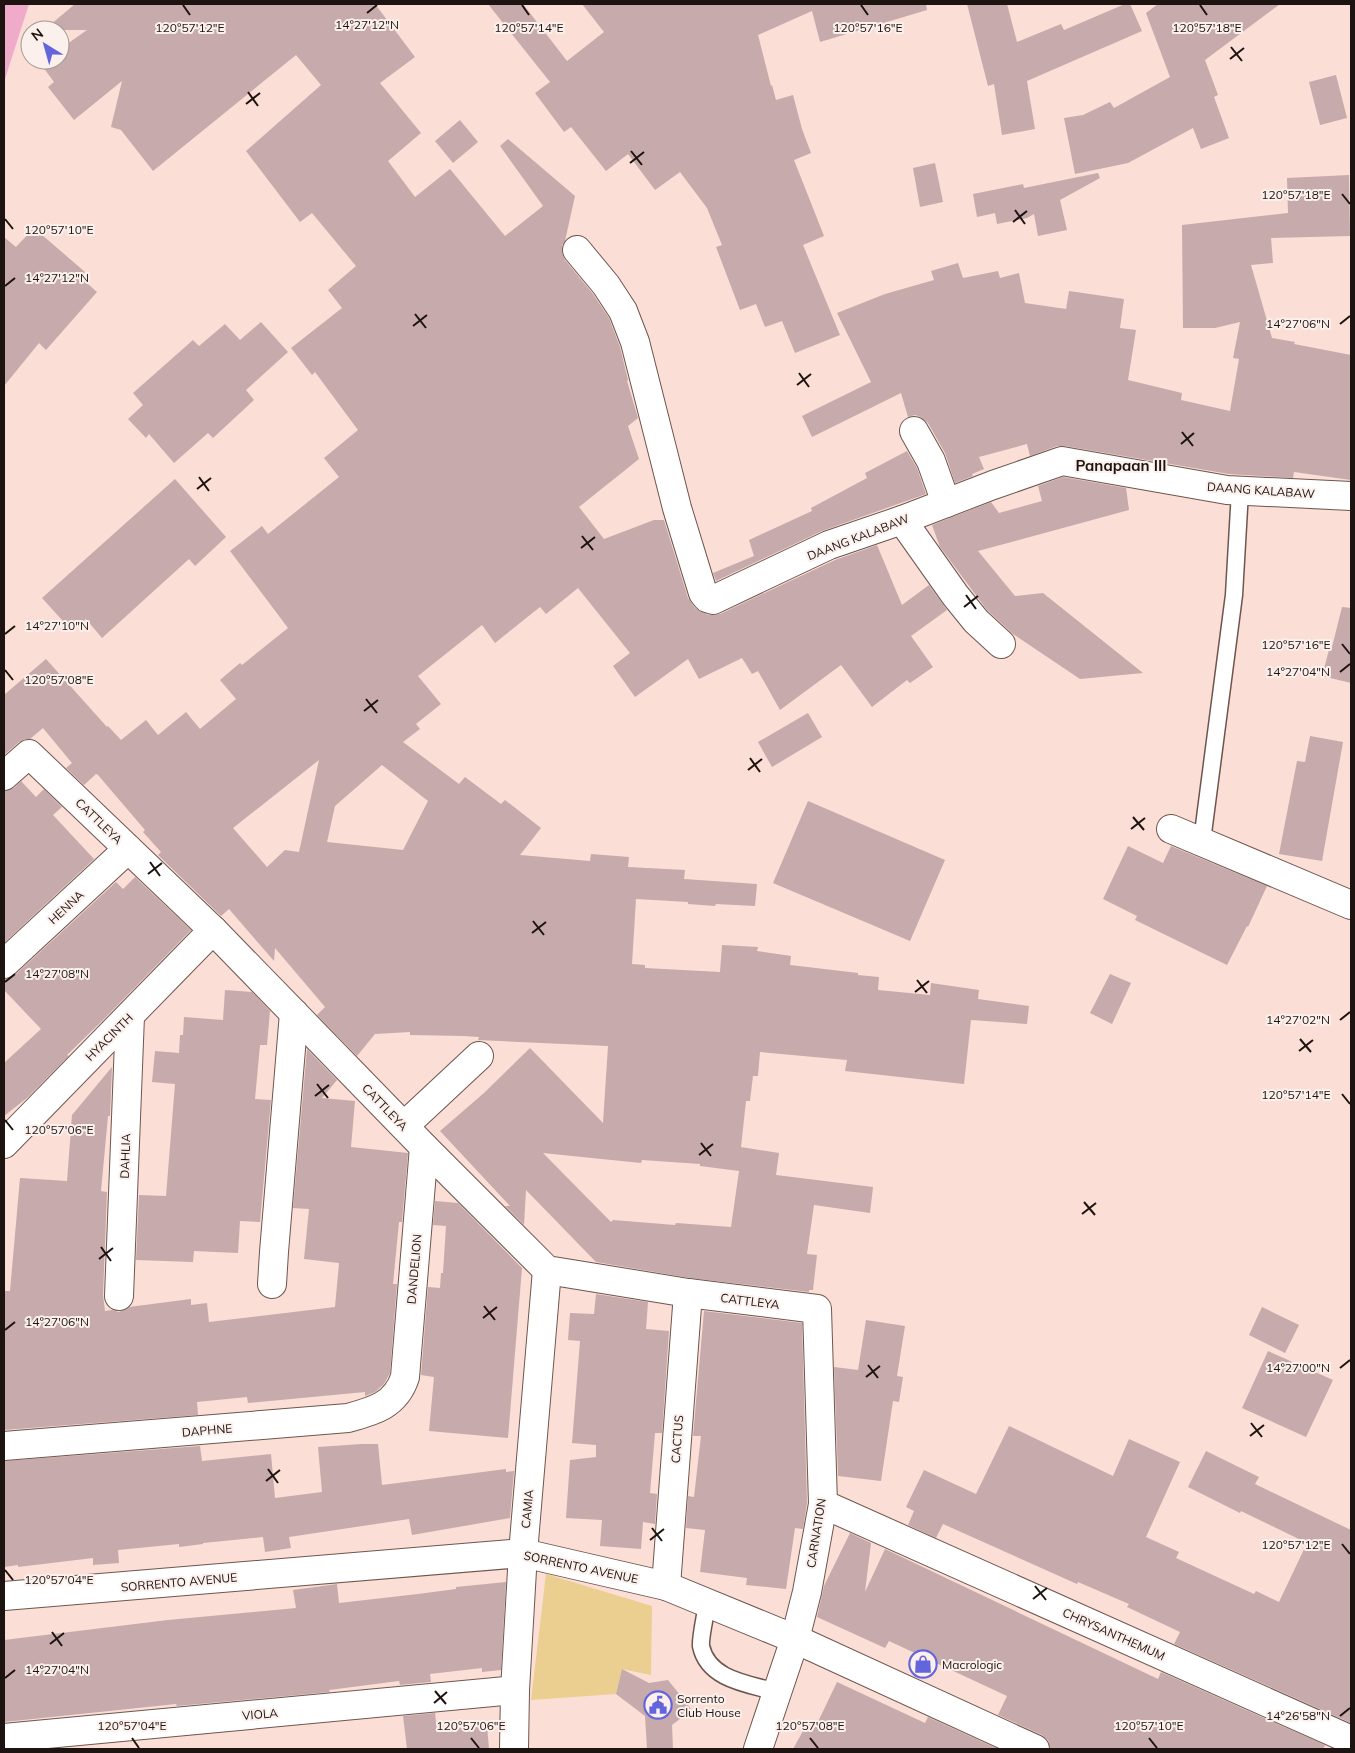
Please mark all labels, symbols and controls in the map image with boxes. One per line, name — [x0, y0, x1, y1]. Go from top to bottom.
text: 14°27'12"N — [335, 17, 399, 32]
north arrow — [20, 20, 70, 70]
text: 120°57'12"E — [155, 20, 225, 35]
text: 120°57'14"E — [494, 20, 564, 35]
text: 120°57'16"E — [833, 20, 903, 35]
text: 120°57'18"E — [1172, 20, 1242, 35]
text: N — [28, 24, 47, 45]
text: 120°57'18"E — [1261, 187, 1331, 202]
text: 120°57'10"E — [24, 222, 94, 237]
text: 14°27'12"N — [25, 270, 89, 285]
text: 14°27'06"N — [1266, 316, 1330, 331]
district label: Panapaan III — [1075, 456, 1167, 475]
street label: DAANG KALABAW — [1207, 479, 1315, 501]
street label: DAANG KALABAW — [805, 511, 911, 563]
text: 14°27'10"N — [25, 618, 89, 633]
text: 120°57'16"E — [1261, 637, 1331, 652]
text: 14°27'04"N — [1266, 664, 1330, 679]
text: 120°57'08"E — [24, 672, 94, 687]
street label: CATTLEYA — [72, 795, 126, 847]
street label: HENNA — [45, 887, 87, 927]
text: 14°27'08"N — [25, 966, 89, 981]
street label: HYACINTH — [82, 1010, 136, 1064]
text: 14°27'02"N — [1266, 1012, 1330, 1027]
street label: CATTLEYA — [359, 1080, 411, 1134]
text: 120°57'14"E — [1261, 1087, 1331, 1102]
text: 120°57'06"E — [24, 1122, 94, 1137]
street label: DAHLIA — [117, 1133, 133, 1179]
street label: DANDELION — [403, 1233, 425, 1305]
street label: CATTLEYA — [720, 1290, 781, 1312]
text: 14°27'06"N — [25, 1314, 89, 1329]
text: 14°27'00"N — [1266, 1360, 1330, 1375]
street label: CACTUS — [668, 1414, 686, 1464]
street label: DAPHNE — [181, 1420, 233, 1440]
street label: CAMIA — [518, 1489, 536, 1529]
street label: CARNATION — [803, 1497, 829, 1569]
text: 120°57'12"E — [1261, 1537, 1331, 1552]
street label: SORRENTO AVENUE — [522, 1548, 640, 1586]
street label: SORRENTO AVENUE — [120, 1569, 238, 1595]
text: 120°57'04"E — [24, 1572, 94, 1587]
street label: CHRYSANTHEMUM — [1060, 1605, 1168, 1663]
shop icon: Macrologic — [908, 1649, 938, 1679]
place label: Macrologic — [942, 1657, 1002, 1672]
text: 14°27'04"N — [25, 1662, 89, 1677]
public building icon: Sorrento Club House — [643, 1690, 673, 1720]
place label: Sorrento Club House — [677, 1691, 741, 1720]
street label: VIOLA — [241, 1705, 279, 1723]
text: 14°26'58"N — [1266, 1708, 1330, 1723]
text: 120°57'04"E — [97, 1718, 167, 1733]
text: 120°57'06"E — [436, 1718, 506, 1733]
text: 120°57'08"E — [775, 1718, 845, 1733]
text: 120°57'10"E — [1114, 1718, 1184, 1733]

